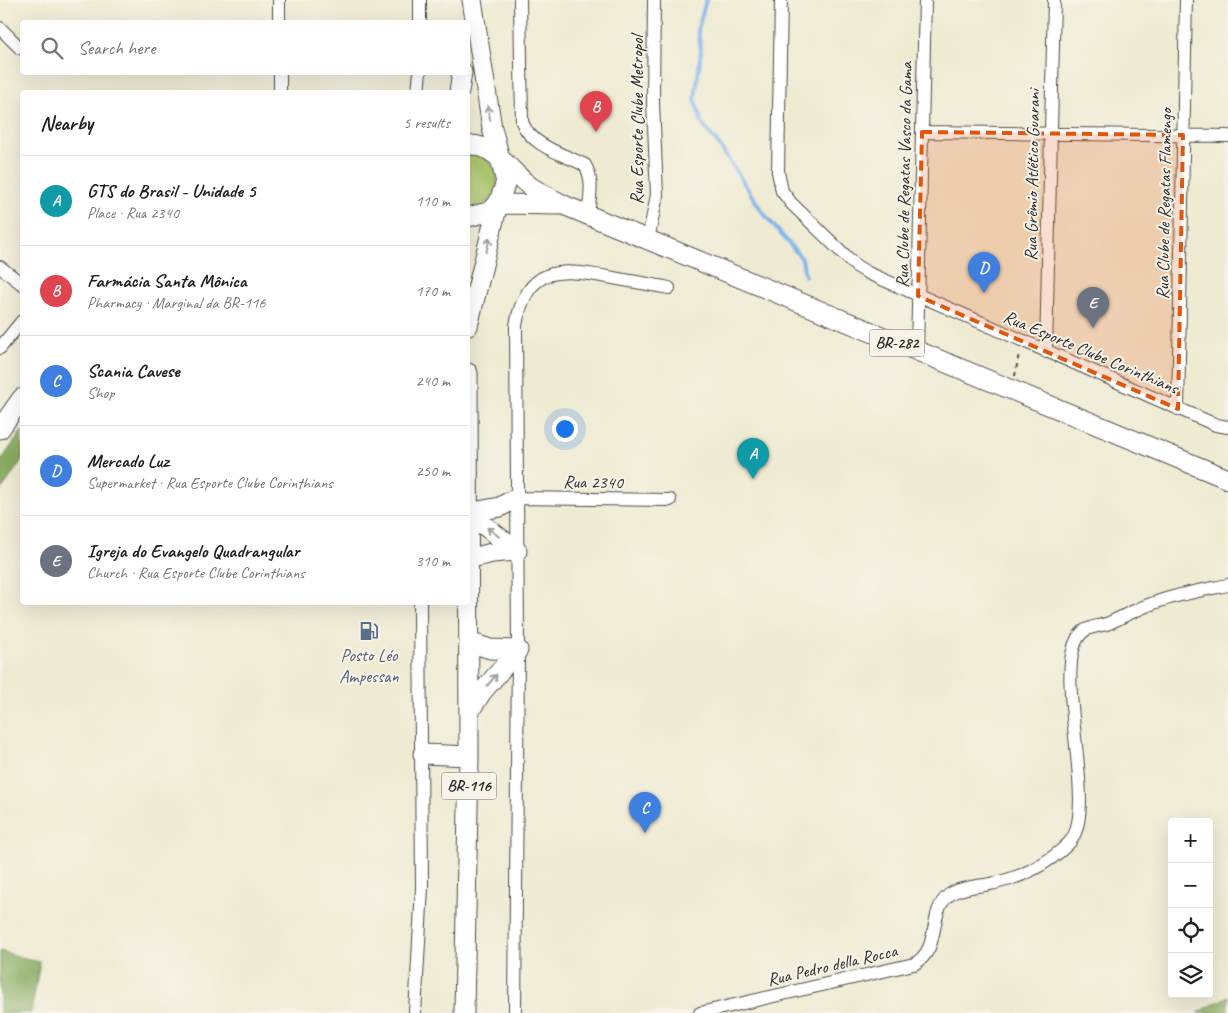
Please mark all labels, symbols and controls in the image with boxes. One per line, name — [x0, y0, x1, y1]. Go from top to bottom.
search box — [20, 20, 470, 75]
street label: Rua Esporte Clube Metropol — [626, 33, 648, 204]
icon: search — [38, 34, 66, 62]
text: Search here — [78, 36, 155, 60]
street label: Rua Clube de Regatas Vasco da Gama — [891, 61, 917, 288]
street label: Rua Grêmio Atlético Guarani — [1020, 86, 1045, 261]
pin: B — [580, 91, 612, 132]
one-way arrow — [484, 105, 494, 121]
street label: Rua Clube de Regatas Flamengo — [1151, 107, 1177, 300]
text: Nearby — [40, 110, 93, 136]
text: 5 results — [403, 113, 450, 133]
text: GTS do Brasil - Unidade 5 — [87, 179, 256, 203]
text: A — [52, 191, 60, 211]
text: 110 m — [416, 191, 450, 211]
text: Place · Rua 2340 — [87, 203, 179, 223]
one-way arrow — [484, 237, 493, 253]
pin: D — [968, 252, 1000, 293]
text: Farmácia Santa Mônica — [87, 269, 247, 293]
text: B — [52, 281, 60, 301]
text: 170 m — [416, 281, 450, 301]
pin: E — [1077, 287, 1109, 328]
text: Pharmacy · Marginal da BR-116 — [87, 293, 266, 313]
street label: Rua Esporte Clube Corinthians — [1000, 305, 1183, 400]
road number: BR-282 — [870, 329, 924, 356]
text: Scania Cavese — [87, 359, 180, 383]
text: C — [52, 371, 60, 391]
text: 240 m — [416, 371, 450, 391]
text: Shop — [87, 383, 114, 403]
your location — [552, 416, 578, 442]
pin: A — [737, 438, 769, 479]
text: Mercado Luz — [87, 449, 169, 473]
text: D — [51, 461, 61, 481]
text: 250 m — [416, 461, 450, 481]
street label: Rua 2340 — [563, 470, 625, 494]
text: Supermarket · Rua Esporte Clube Corinthians — [87, 473, 333, 493]
one-way arrow — [486, 527, 499, 538]
text: Igreja do Evangelo Quadrangular — [87, 539, 299, 563]
text: E — [52, 551, 60, 571]
text: 310 m — [416, 551, 450, 571]
text: Church · Rua Esporte Clube Corinthians — [87, 563, 305, 583]
fuel station icon: Posto Léo Ampessan — [358, 620, 380, 642]
place label: Posto Léo Ampessan — [339, 644, 400, 687]
one-way arrow — [486, 674, 497, 687]
road number: BR-116 — [442, 772, 496, 799]
pin: C — [629, 792, 661, 833]
map controls — [1168, 818, 1213, 998]
button: + — [1168, 818, 1213, 863]
button: − — [1168, 863, 1213, 908]
button: locate — [1168, 908, 1213, 953]
street label: Rua Pedro della Rocca — [765, 939, 901, 991]
button: layers — [1168, 953, 1213, 998]

